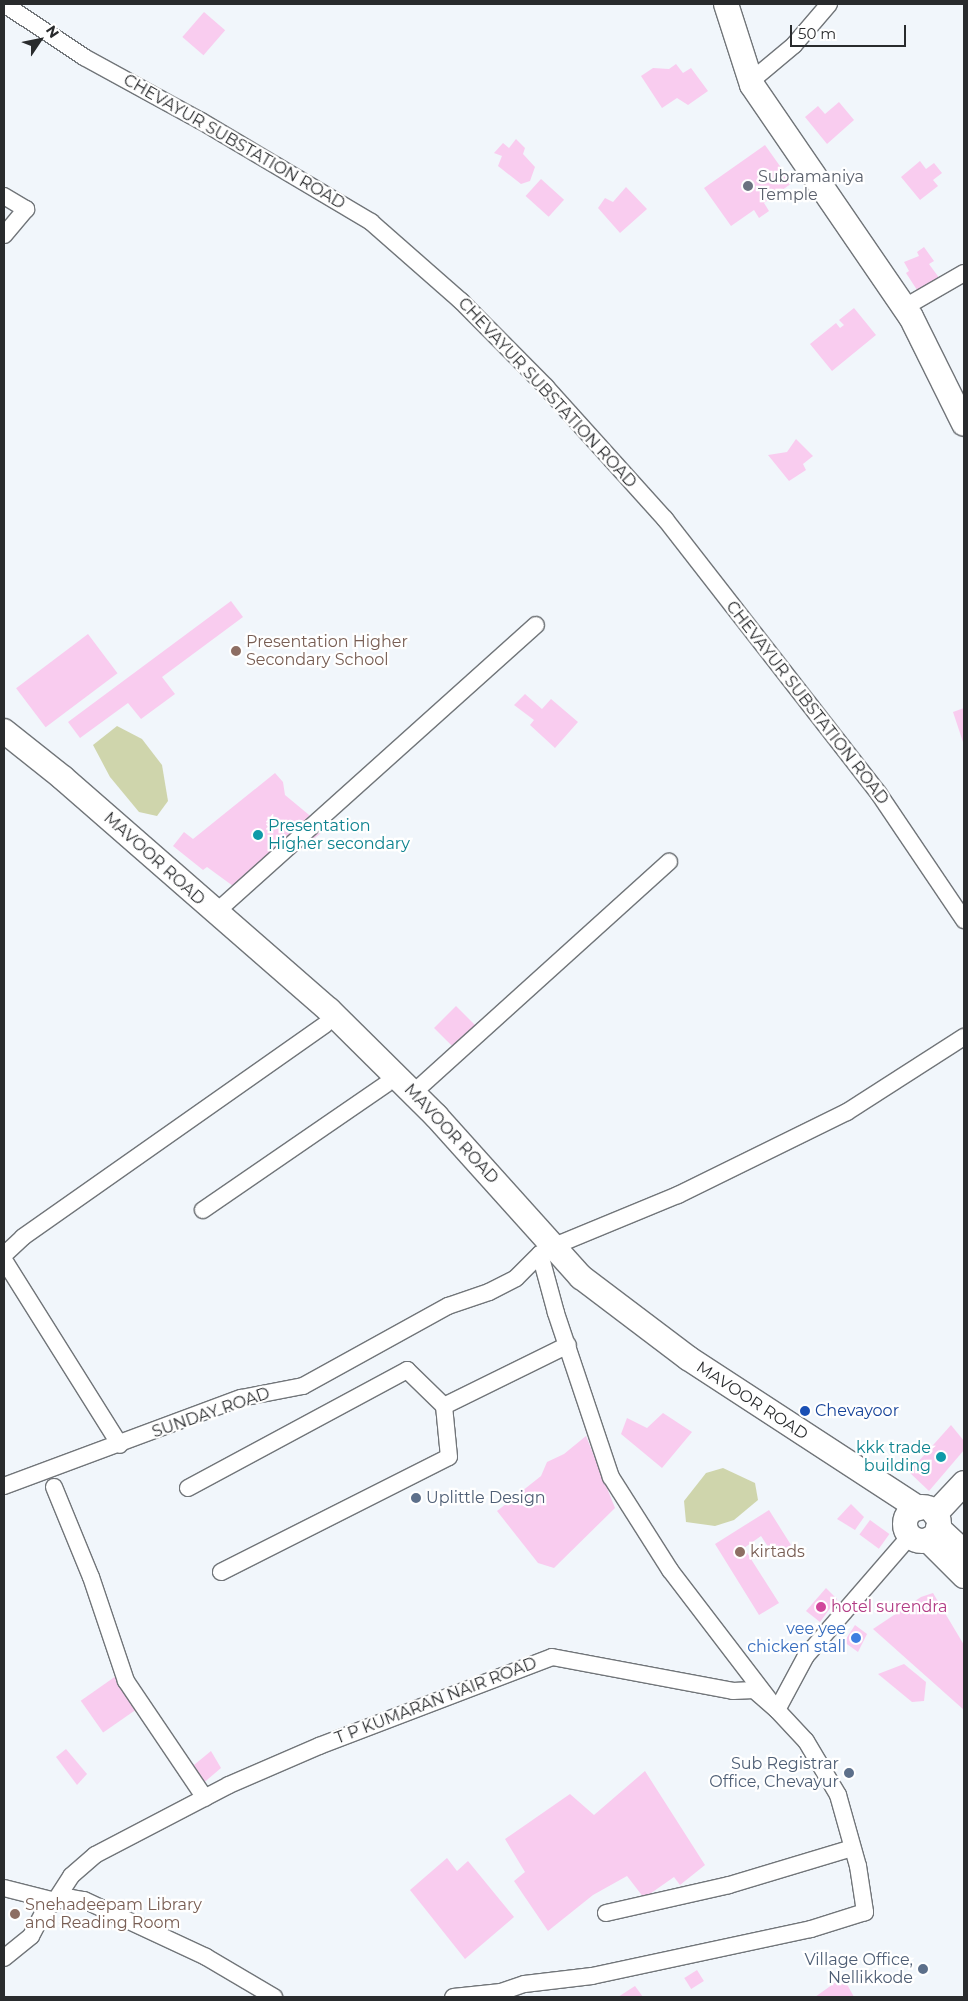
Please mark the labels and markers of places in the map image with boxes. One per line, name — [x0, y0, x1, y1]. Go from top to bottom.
place label: Subramaniya Temple — [758, 167, 864, 205]
marker: Subramaniya Temple — [742, 180, 754, 192]
place label: Presentation Higher Secondary School — [246, 632, 408, 670]
marker: Presentation Higher Secondary School — [230, 645, 242, 657]
place label: Presentation Higher secondary — [268, 816, 410, 854]
marker: Presentation Higher secondary — [252, 829, 264, 841]
place label: Chevayoor — [815, 1401, 899, 1421]
marker: Chevayoor — [799, 1405, 811, 1417]
place label: kkk trade building — [856, 1438, 931, 1476]
marker: kkk trade building — [935, 1451, 947, 1463]
place label: Uplittle Design — [426, 1488, 546, 1508]
marker: Uplittle Design — [410, 1492, 422, 1504]
place label: kirtads — [750, 1542, 805, 1562]
marker: kirtads — [734, 1546, 746, 1558]
place label: hotel surendra — [831, 1597, 948, 1617]
marker: hotel surendra — [815, 1601, 827, 1613]
place label: vee yee chicken stall — [747, 1619, 846, 1657]
marker: vee yee chicken stall — [850, 1632, 862, 1644]
place label: Sub Registrar Office, Chevayur — [709, 1754, 839, 1792]
marker: Sub Registrar Office, Chevayur — [843, 1767, 855, 1779]
place label: Snehadeepam Library and Reading Room — [25, 1895, 202, 1933]
marker: Snehadeepam Library and Reading Room — [9, 1908, 21, 1920]
place label: Village Office, Nellikkode — [804, 1950, 913, 1988]
marker: Village Office, Nellikkode — [917, 1963, 929, 1975]

